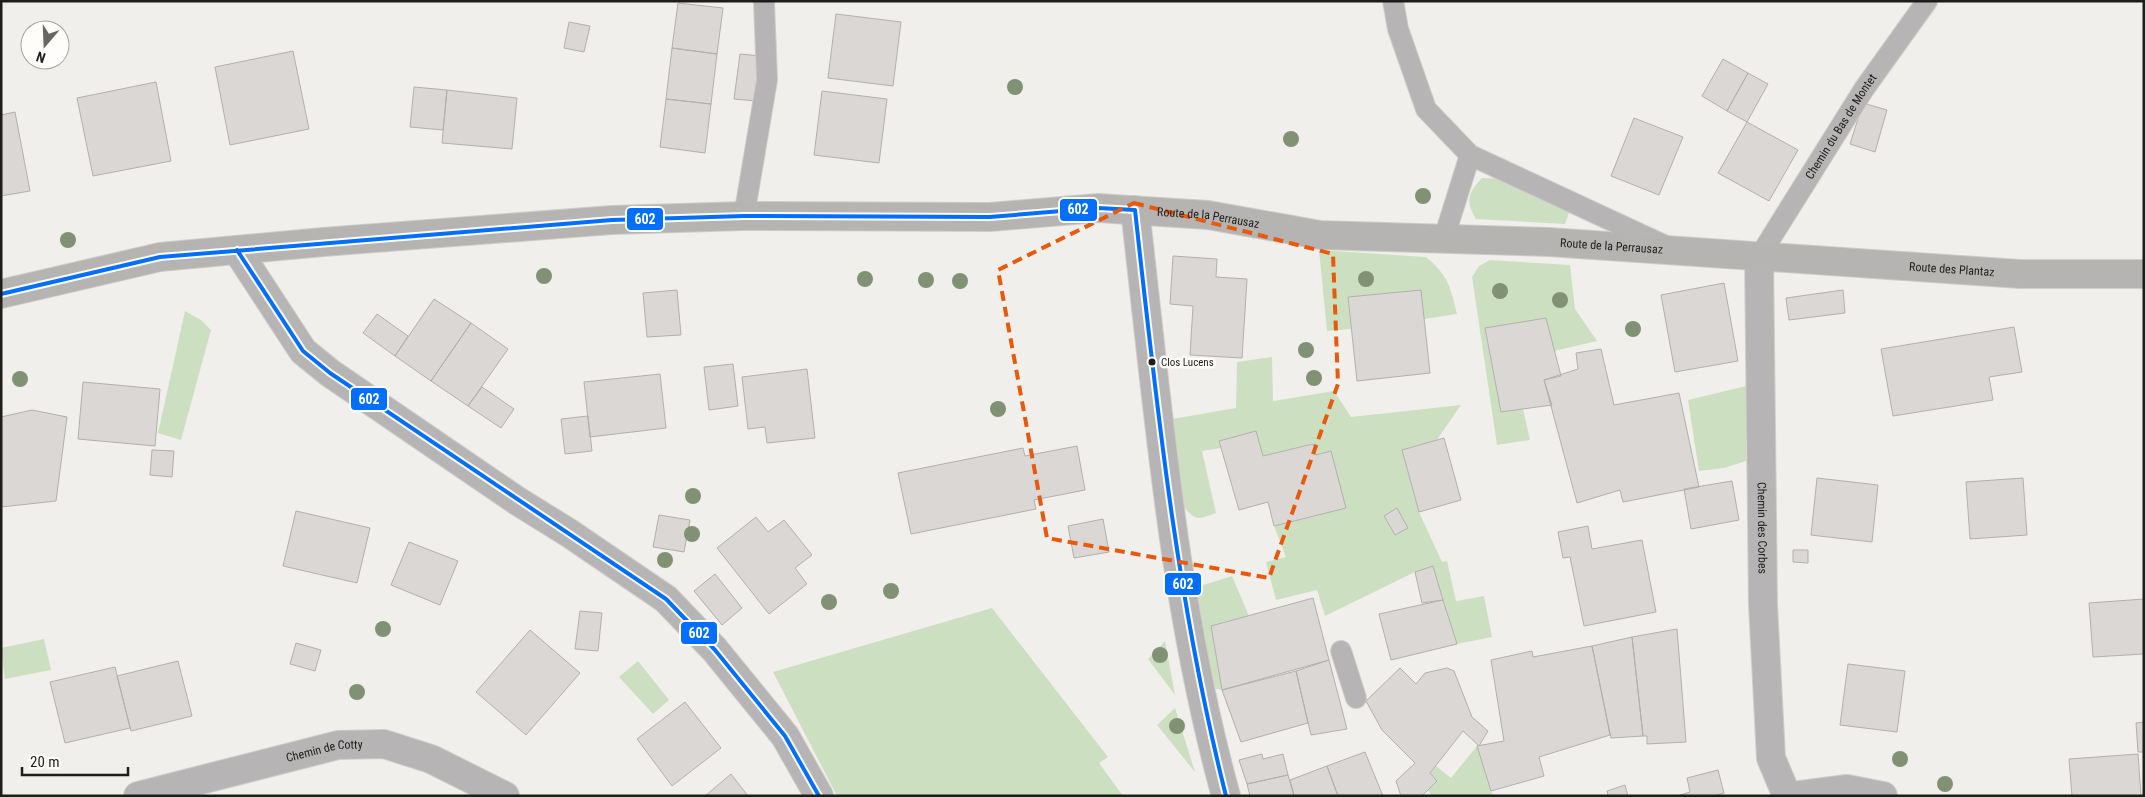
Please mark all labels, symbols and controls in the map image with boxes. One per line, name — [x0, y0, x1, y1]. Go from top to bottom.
north arrow — [20, 20, 70, 70]
text: N — [34, 48, 47, 66]
street label: Chemin du Bas de Montet — [1802, 71, 1880, 182]
line badge: 602 — [1059, 198, 1098, 222]
text: 602 — [1067, 201, 1089, 217]
street label: Route de la Perrausaz — [1157, 205, 1261, 231]
line badge: 602 — [626, 207, 664, 231]
text: 602 — [634, 211, 656, 227]
street label: Route de la Perrausaz — [1560, 236, 1663, 257]
street label: Route des Plantaz — [1909, 259, 1995, 279]
place label: Clos Lucens — [1161, 356, 1214, 369]
marker: Clos Lucens — [1147, 357, 1157, 367]
line badge: 602 — [350, 387, 388, 411]
text: 602 — [358, 391, 380, 407]
street label: Chemin des Corbes — [1755, 482, 1770, 574]
line badge: 602 — [1164, 572, 1202, 596]
text: 602 — [1172, 576, 1194, 592]
line badge: 602 — [680, 621, 718, 645]
text: 602 — [688, 625, 710, 641]
street label: Chemin de Cotty — [285, 737, 363, 765]
scale bar — [22, 744, 129, 776]
text: 20 m — [30, 753, 60, 771]

